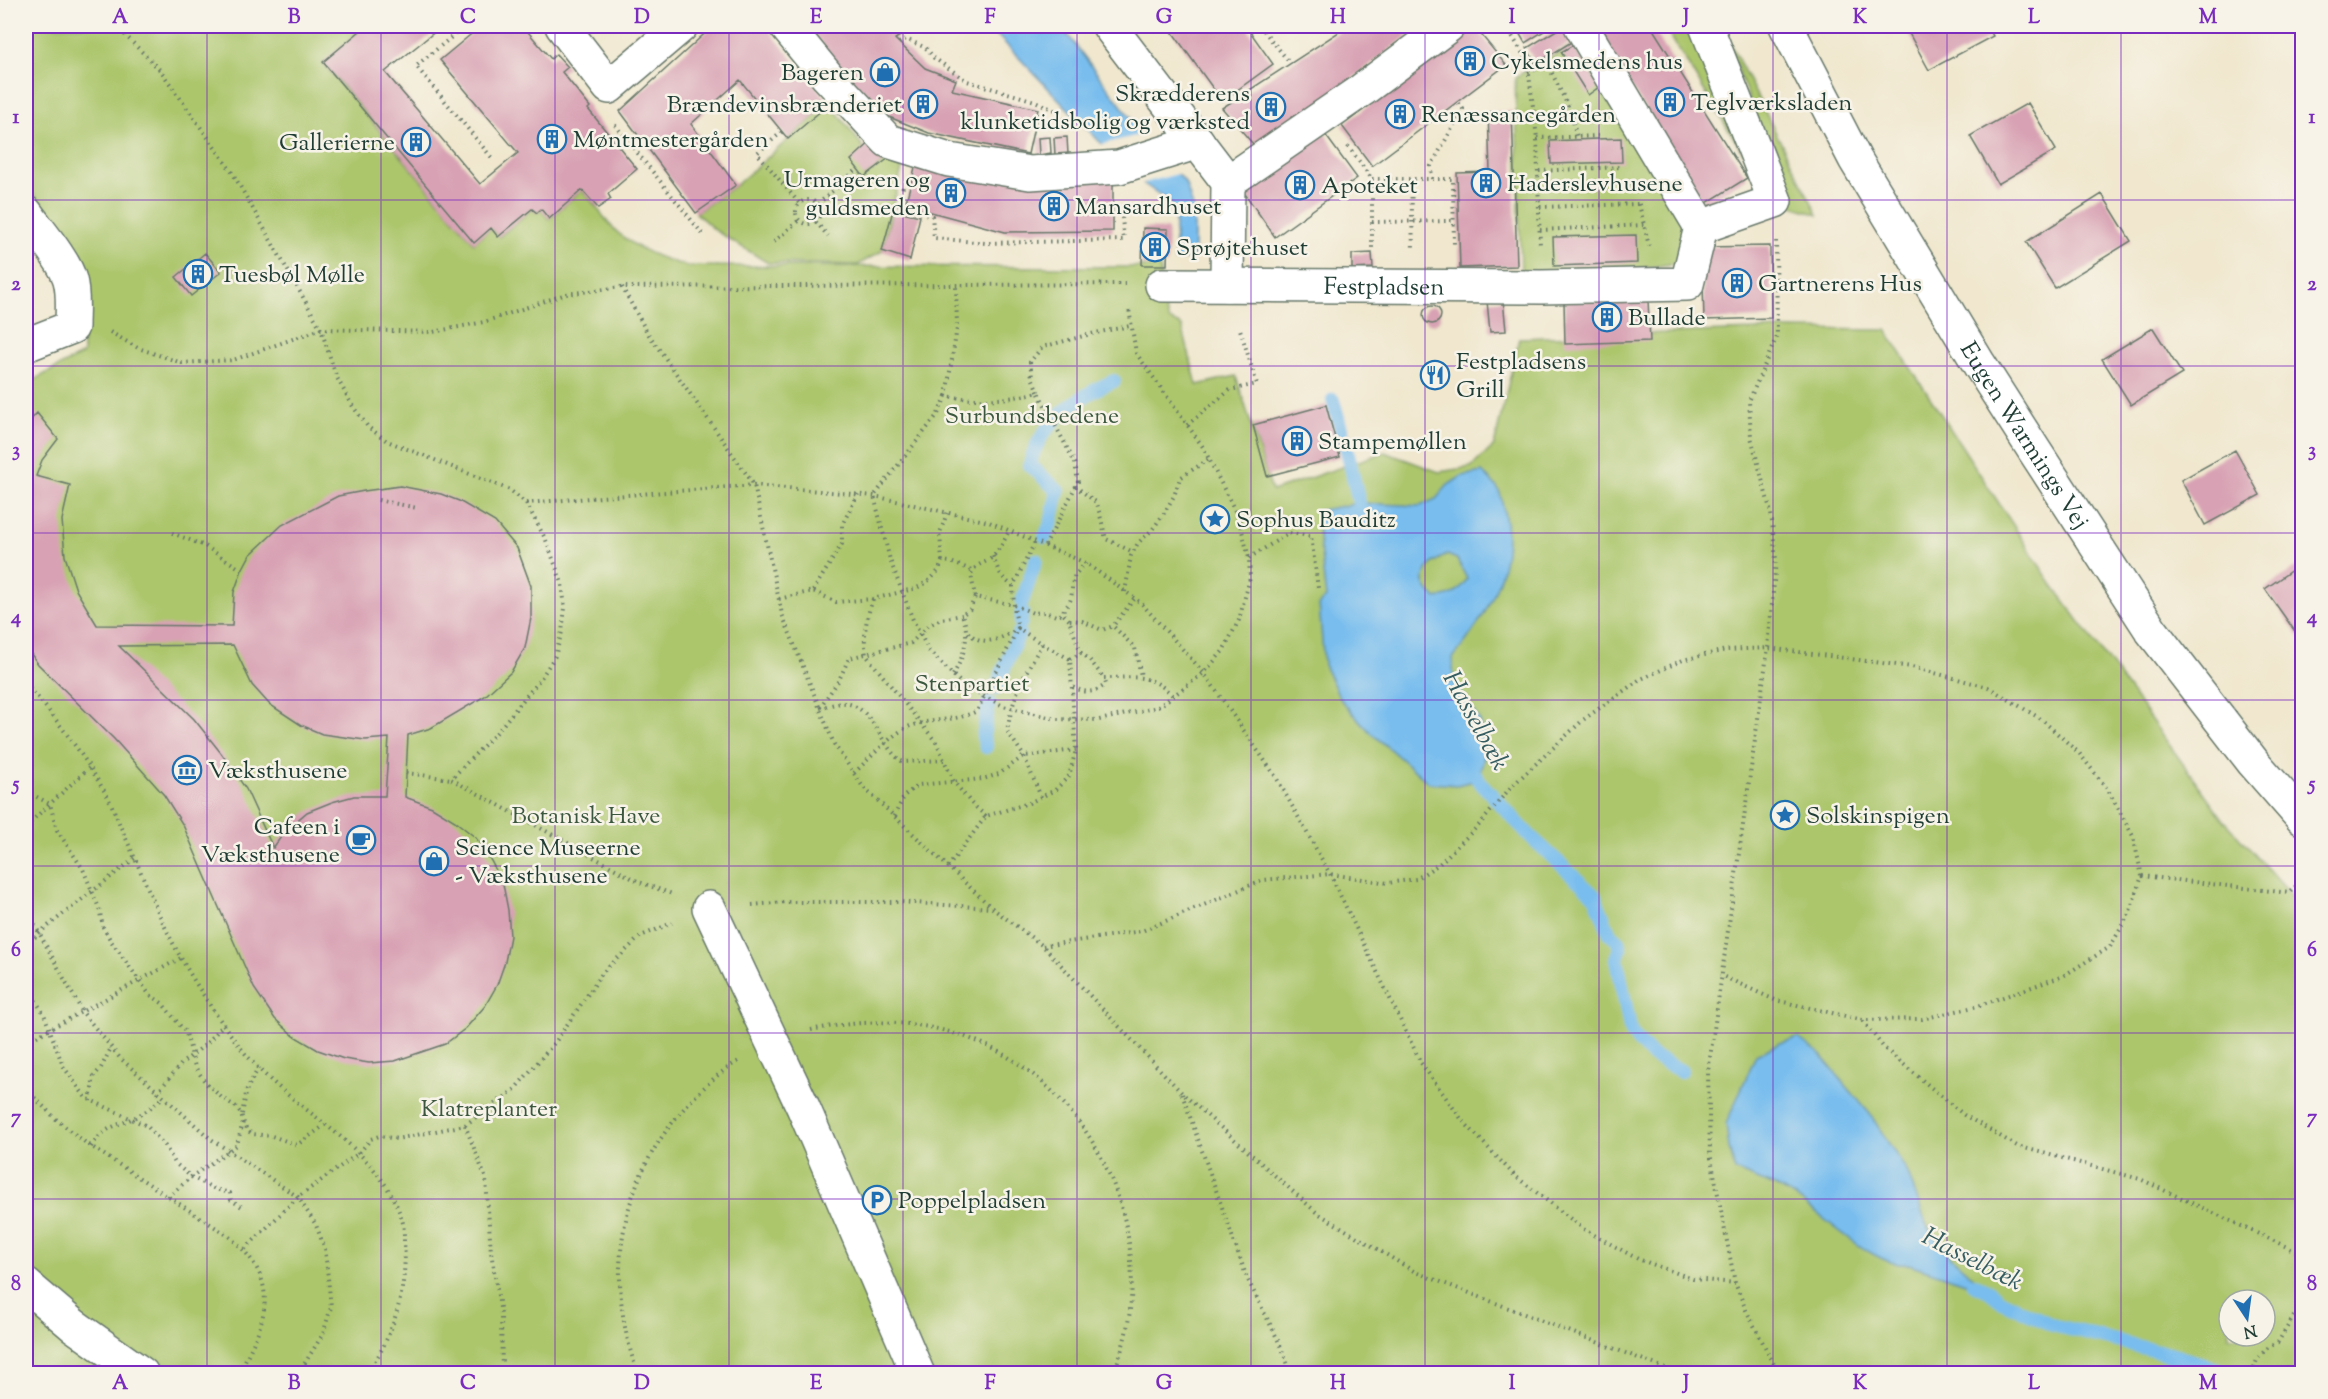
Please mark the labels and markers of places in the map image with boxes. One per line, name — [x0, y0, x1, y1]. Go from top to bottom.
building icon: Cykelsmedens hus — [1454, 45, 1486, 77]
place label: Cykelsmedens hus — [1491, 46, 1683, 80]
shop icon: Bageren — [869, 56, 901, 88]
place label: Bageren — [781, 57, 864, 91]
place label: Skrædderens klunketidsbolig og værksted — [961, 78, 1250, 140]
building icon: Teglværksladen — [1654, 86, 1686, 118]
place label: Teglværksladen — [1691, 87, 1853, 121]
building icon: Brændevinsbrænderiet — [907, 88, 939, 120]
place label: Brændevinsbrænderiet — [667, 89, 902, 123]
building icon: Skrædderens klunketidsbolig og værksted — [1255, 91, 1287, 123]
building icon: Renæssancegården — [1384, 98, 1416, 130]
place label: Renæssancegården — [1421, 99, 1616, 133]
building icon: Møntmestergården — [536, 123, 568, 155]
place label: Møntmestergården — [573, 124, 769, 158]
building icon: Gallerierne — [400, 126, 432, 158]
place label: Gallerierne — [279, 127, 395, 161]
place label: Urmageren og guldsmeden — [784, 164, 930, 226]
building icon: Haderslevhusene — [1470, 167, 1502, 199]
place label: Haderslevhusene — [1507, 168, 1683, 202]
building icon: Apoteket — [1284, 169, 1316, 201]
place label: Apoteket — [1321, 170, 1418, 204]
building icon: Urmageren og guldsmeden — [935, 177, 967, 209]
building icon: Mansardhuset — [1038, 190, 1070, 222]
place label: Mansardhuset — [1075, 191, 1221, 225]
building icon: Sprøjtehuset — [1139, 231, 1171, 263]
place label: Sprøjtehuset — [1176, 232, 1308, 266]
building icon: Tuesbøl Mølle — [182, 258, 214, 290]
place label: Tuesbøl Mølle — [219, 259, 365, 293]
building icon: Gartnerens Hus — [1721, 267, 1753, 299]
place label: Gartnerens Hus — [1758, 268, 1922, 302]
building icon: Bullade — [1591, 301, 1623, 333]
place label: Bullade — [1628, 302, 1706, 336]
place label: Festpladsens Grill — [1456, 346, 1586, 408]
restaurant icon: Festpladsens Grill — [1419, 359, 1451, 391]
building icon: Stampemøllen — [1281, 425, 1313, 457]
place label: Stampemøllen — [1318, 426, 1467, 460]
place icon: Sophus Bauditz — [1199, 503, 1231, 535]
place label: Sophus Bauditz — [1236, 504, 1396, 538]
museum icon: Væksthusene — [171, 754, 203, 786]
place label: Væksthusene — [208, 755, 347, 789]
place icon: Solskinspigen — [1769, 799, 1801, 831]
place label: Solskinspigen — [1806, 800, 1950, 834]
place label: Cafeen i Væksthusene — [201, 811, 340, 873]
cafe icon: Cafeen i Væksthusene — [345, 824, 377, 856]
place label: Science Museerne - Væksthusene — [455, 832, 641, 894]
shop icon: Science Museerne - Væksthusene — [418, 845, 450, 877]
parking icon: Poppelpladsen — [861, 1184, 893, 1216]
place label: Poppelpladsen — [898, 1185, 1046, 1219]

